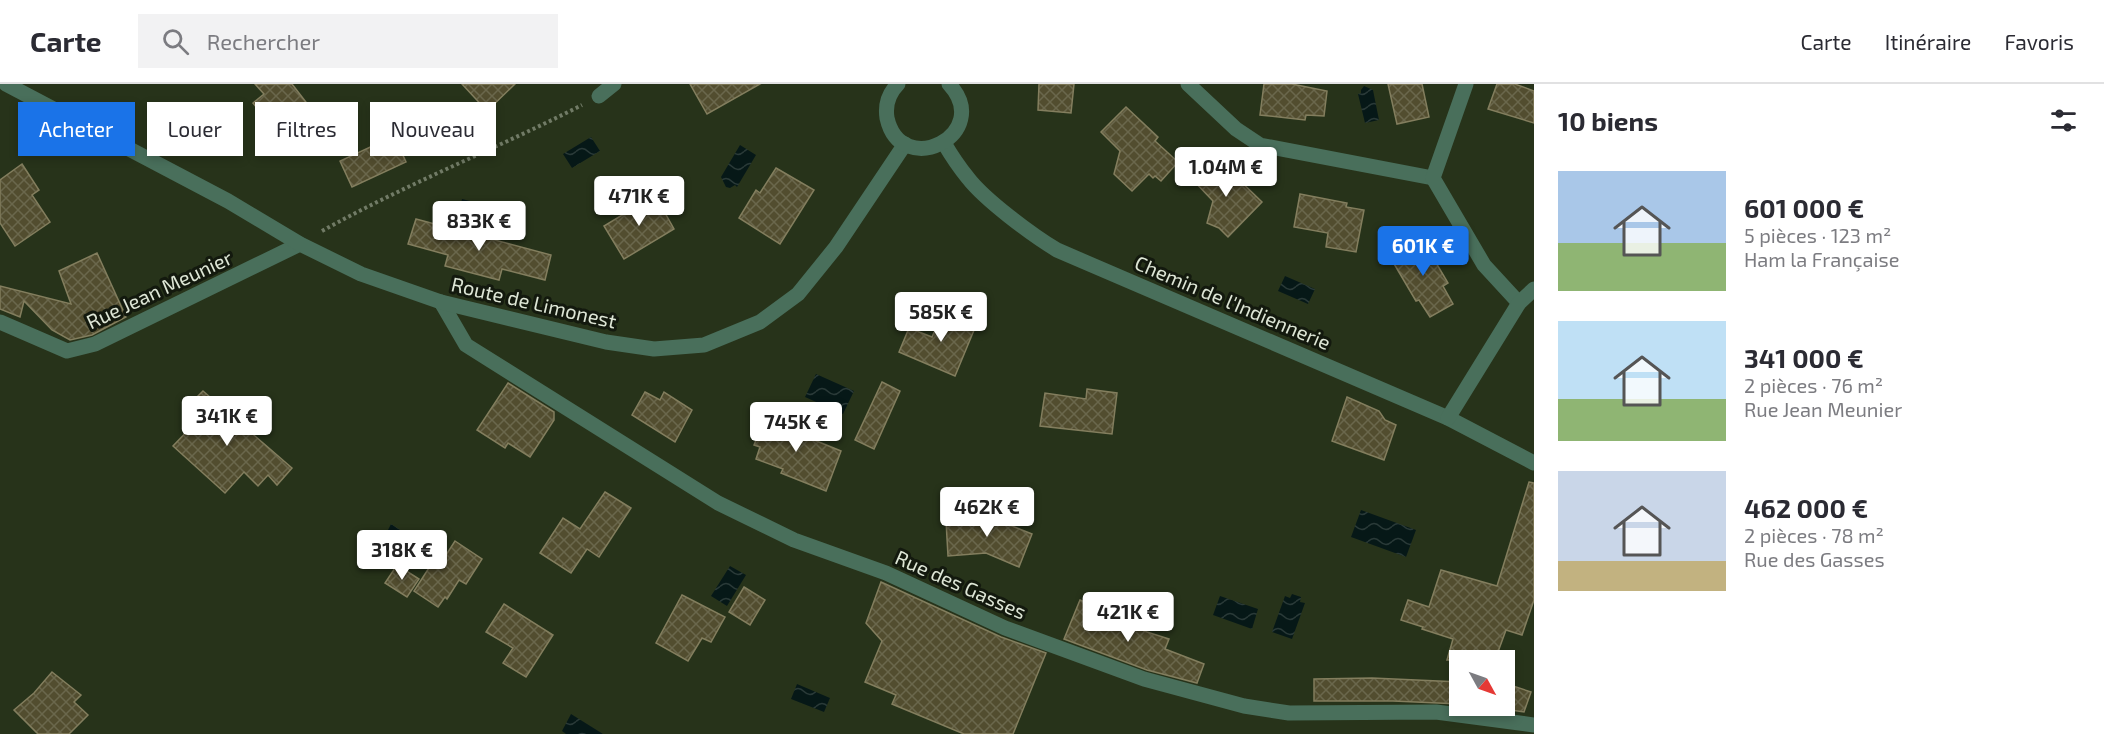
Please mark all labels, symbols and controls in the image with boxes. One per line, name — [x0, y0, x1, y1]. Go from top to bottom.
search box — [138, 14, 558, 68]
text: Carte — [30, 24, 102, 58]
icon: search — [159, 25, 192, 58]
text: Rechercher — [207, 28, 320, 54]
text: Carte — [1800, 29, 1852, 54]
text: Itinéraire — [1885, 29, 1971, 54]
text: Favoris — [2004, 29, 2074, 54]
chip: Acheter — [18, 102, 135, 156]
chip: Louer — [147, 102, 243, 156]
chip: Filtres — [255, 102, 358, 156]
chip: Nouveau — [370, 102, 496, 156]
icon: filters — [2047, 104, 2080, 137]
text: 10 biens — [1558, 105, 1658, 136]
pin: 1.04M € — [1171, 147, 1281, 198]
text: 1.04M € — [1189, 154, 1263, 178]
pin: 471K € — [590, 176, 688, 227]
text: 471K € — [608, 183, 670, 207]
text: 601 000 € — [1744, 192, 1864, 223]
icon: home — [1606, 195, 1678, 267]
pin: 833K € — [430, 201, 528, 252]
text: 833K € — [447, 208, 511, 232]
text: 5 pièces · 123 m² — [1744, 223, 1891, 247]
pin: 601K € — [1374, 226, 1472, 277]
text: 601K € — [1392, 233, 1454, 257]
street label: Rue Jean Meunier — [82, 245, 236, 333]
text: Ham la Française — [1744, 247, 1899, 271]
street label: Chemin de l'Indiennerie — [1131, 250, 1335, 354]
street label: Route de Limonest — [449, 271, 619, 333]
pin: 585K € — [892, 292, 990, 343]
text: 585K € — [909, 299, 973, 323]
text: 341 000 € — [1744, 342, 1864, 373]
icon: home — [1606, 345, 1678, 417]
text: 2 pièces · 76 m² — [1744, 373, 1883, 397]
pin: 341K € — [178, 396, 276, 447]
text: Rue Jean Meunier — [1744, 397, 1902, 421]
pin: 745K € — [747, 402, 845, 453]
text: 341K € — [196, 403, 258, 427]
text: 745K € — [764, 409, 828, 433]
pin: 462K € — [938, 487, 1036, 538]
text: 462 000 € — [1744, 492, 1868, 523]
text: 462K € — [954, 494, 1020, 518]
icon: home — [1606, 495, 1678, 567]
text: 2 pièces · 78 m² — [1744, 523, 1884, 547]
pin: 318K € — [353, 530, 451, 581]
text: 318K € — [371, 537, 433, 561]
street label: Rue des Gasses — [892, 544, 1030, 624]
text: Rue des Gasses — [1744, 547, 1885, 571]
pin: 421K € — [1079, 592, 1177, 643]
text: 421K € — [1097, 599, 1159, 623]
north arrow — [1449, 650, 1515, 716]
map controls — [1449, 650, 1515, 716]

